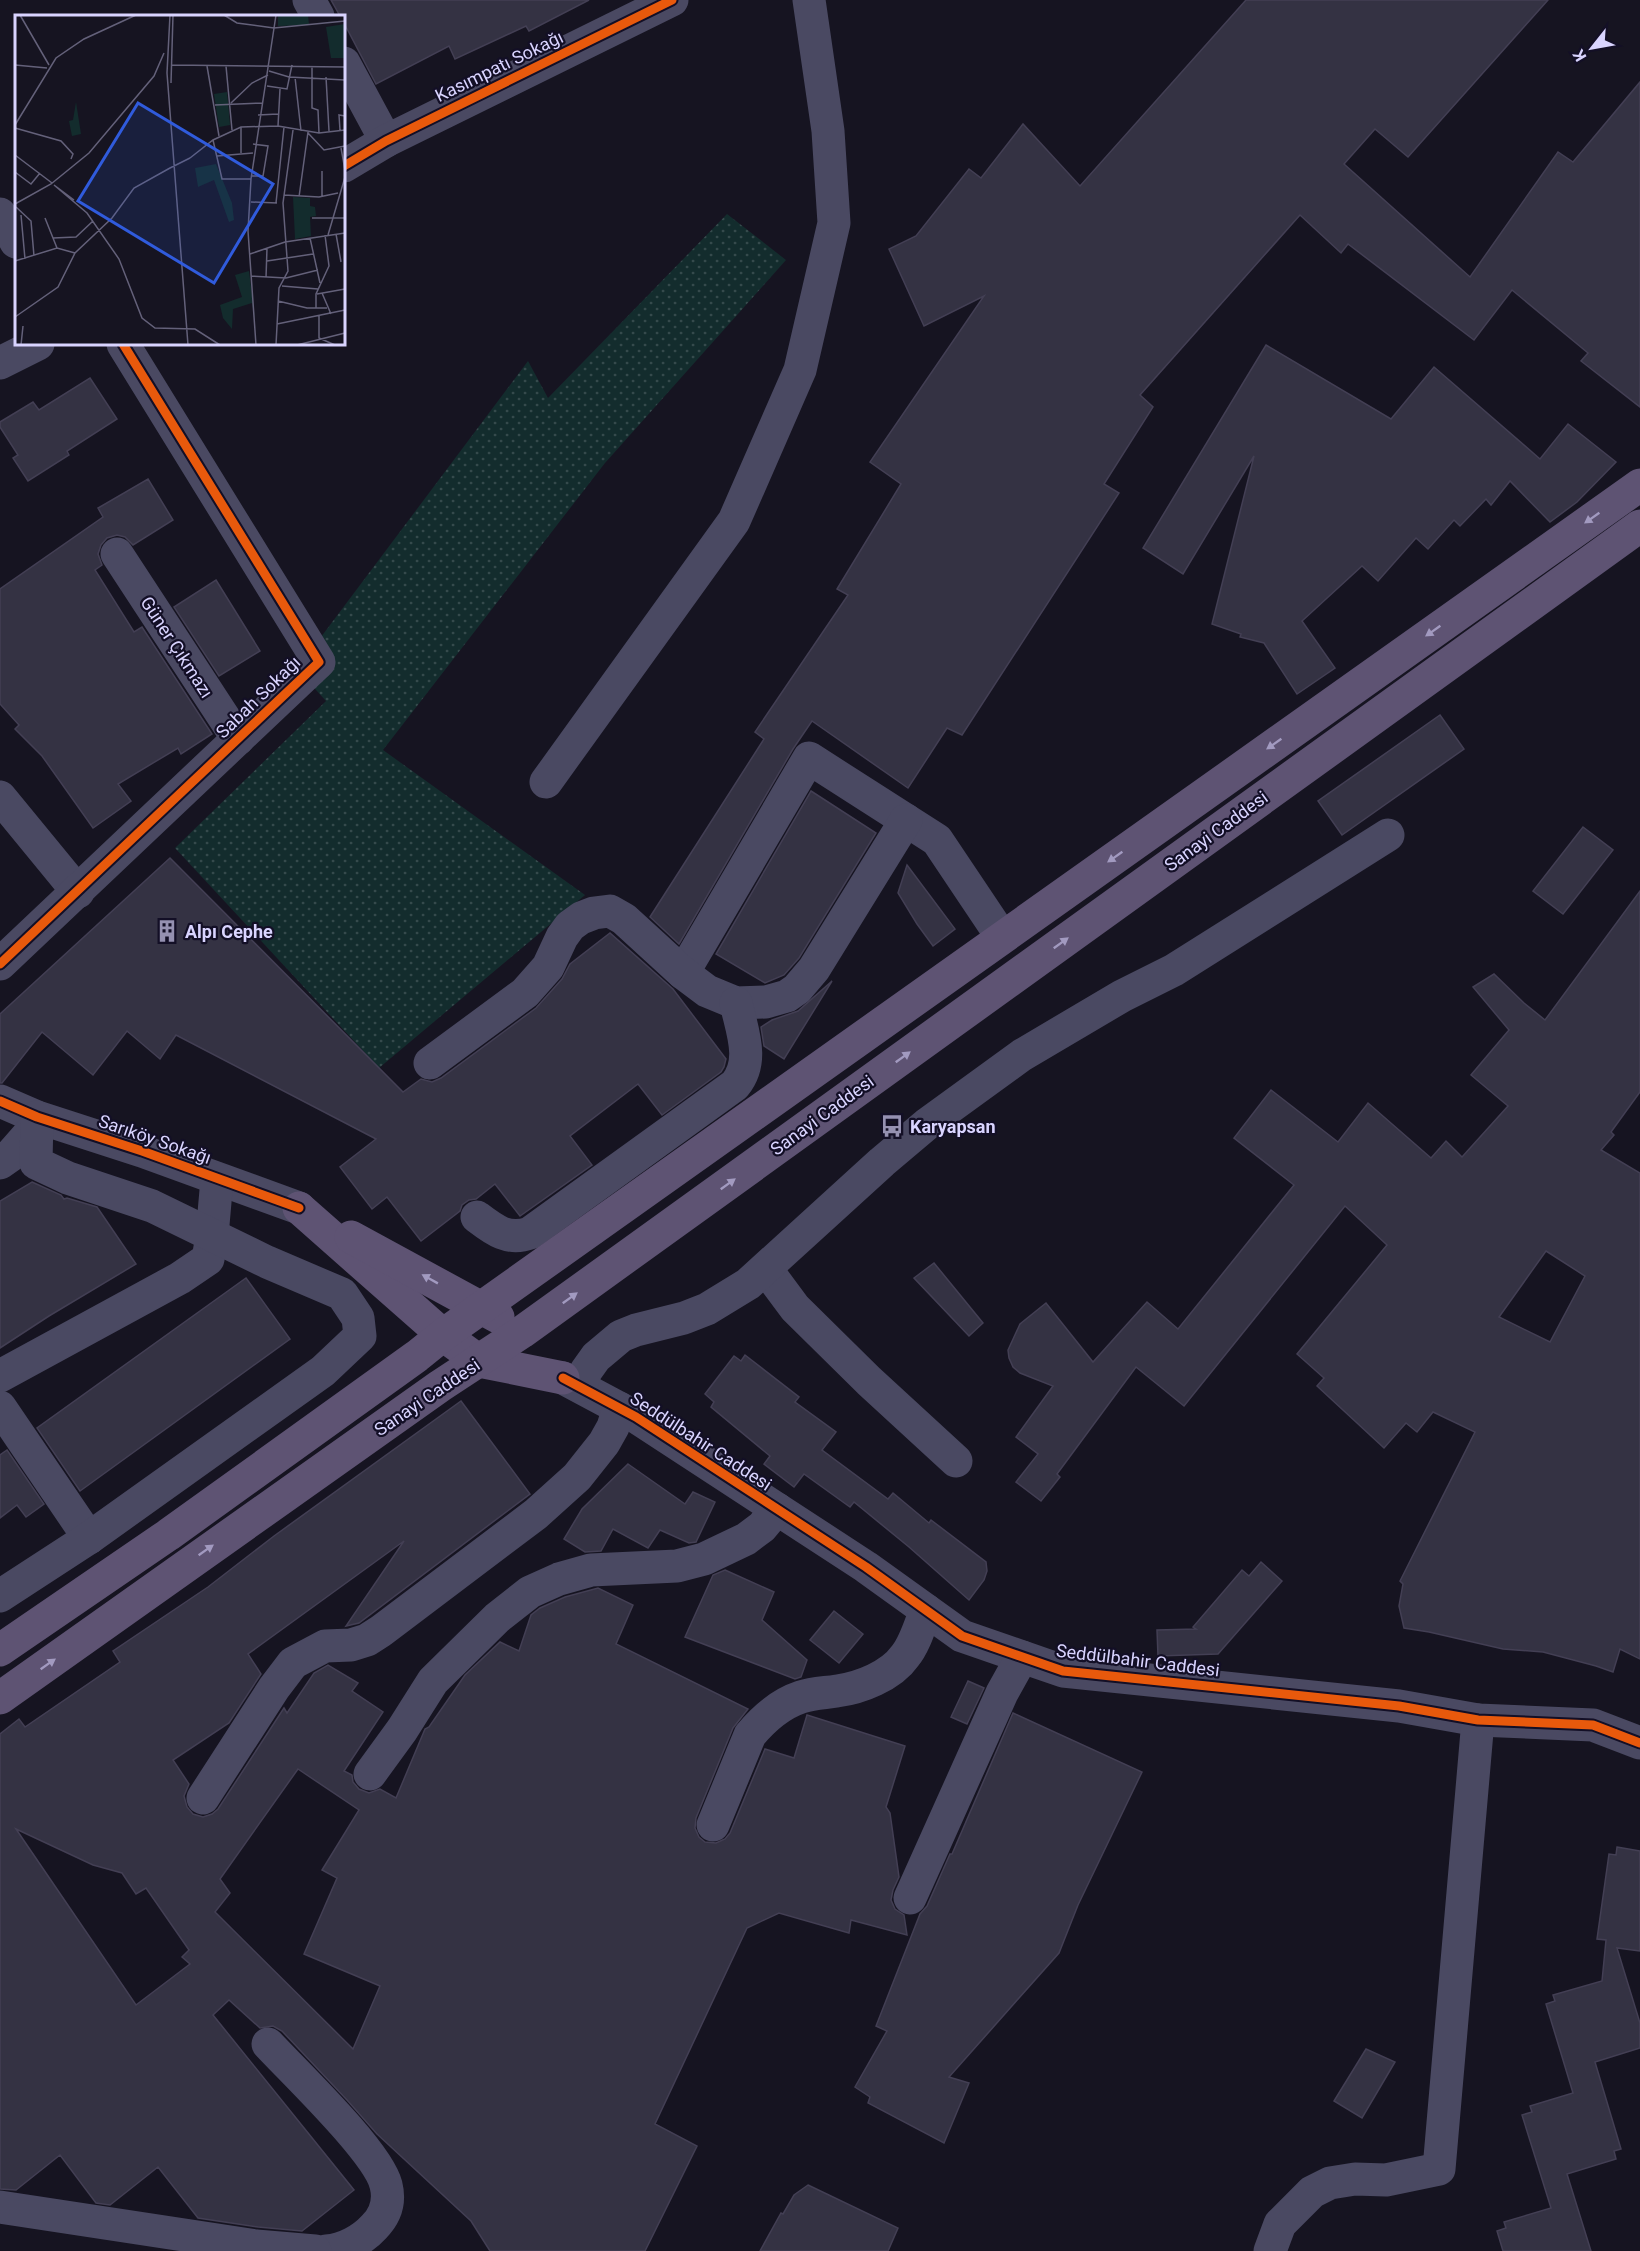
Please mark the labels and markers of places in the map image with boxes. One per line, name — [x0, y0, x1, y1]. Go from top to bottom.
building icon: Alpı Cephe — [154, 918, 180, 944]
place label: Alpı Cephe — [185, 921, 273, 942]
bus stop icon: Karyapsan — [879, 1113, 905, 1139]
place label: Karyapsan — [910, 1116, 995, 1137]

